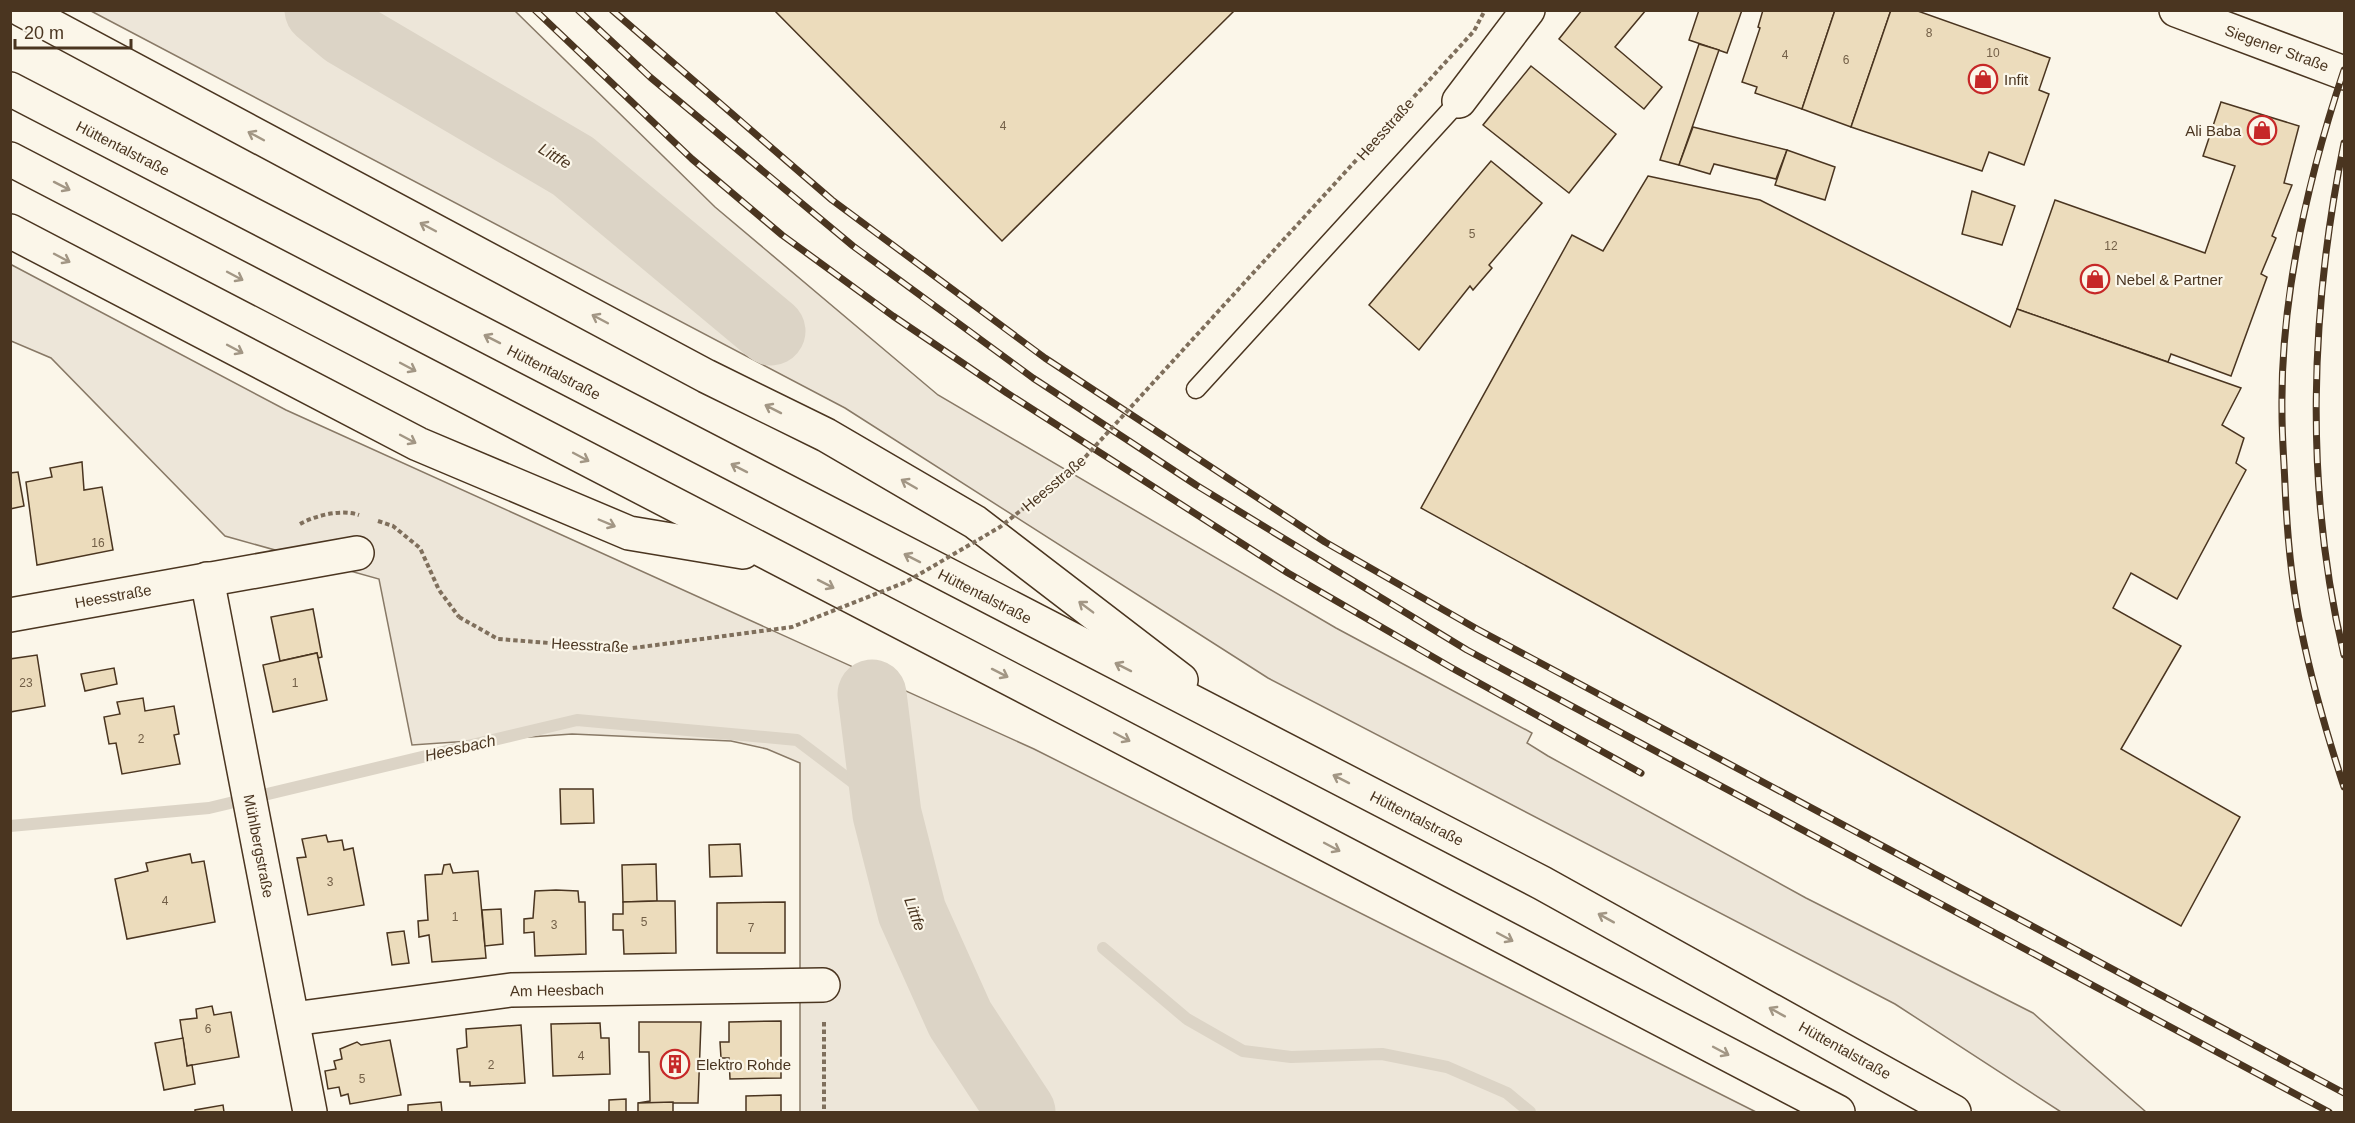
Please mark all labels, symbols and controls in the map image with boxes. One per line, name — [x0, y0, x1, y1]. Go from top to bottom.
scale bar — [15, 12, 130, 50]
street label: Siegener Straße — [2223, 21, 2331, 75]
text: 20 m — [24, 23, 64, 43]
house number: 8 — [1926, 26, 1933, 40]
house number: 10 — [1986, 46, 2000, 60]
house number: 4 — [1782, 48, 1789, 62]
house number: 6 — [1843, 53, 1850, 67]
shop icon: Infit — [1967, 63, 1999, 95]
place label: Infit — [2004, 71, 2029, 88]
street label: Heesstraße — [1353, 95, 1417, 163]
shop icon: Ali Baba — [2246, 114, 2278, 146]
street label: Hüttentalstraße — [73, 117, 173, 179]
house number: 4 — [1000, 119, 1007, 133]
place label: Ali Baba — [2185, 122, 2242, 139]
one-way arrow — [248, 130, 266, 141]
water label: Littfe — [536, 140, 574, 172]
one-way arrow — [53, 181, 71, 192]
one-way arrow — [420, 221, 438, 232]
house number: 5 — [1469, 227, 1476, 241]
house number: 12 — [2104, 239, 2118, 253]
one-way arrow — [53, 253, 71, 264]
shop icon: Nebel & Partner — [2079, 263, 2111, 295]
one-way arrow — [226, 271, 244, 282]
place label: Nebel & Partner — [2116, 271, 2223, 288]
one-way arrow — [592, 313, 610, 324]
one-way arrow — [483, 333, 501, 345]
street label: Hüttentalstraße — [504, 341, 604, 403]
one-way arrow — [226, 343, 244, 355]
one-way arrow — [399, 361, 417, 373]
one-way arrow — [765, 403, 783, 415]
one-way arrow — [399, 433, 416, 445]
one-way arrow — [572, 451, 589, 463]
street label: Heesstraße — [1019, 452, 1089, 514]
one-way arrow — [731, 462, 749, 473]
one-way arrow — [901, 478, 918, 490]
one-way arrow — [597, 518, 615, 529]
house number: 16 — [91, 536, 105, 550]
one-way arrow — [904, 552, 922, 563]
street label: Hüttentalstraße — [935, 565, 1035, 627]
one-way arrow — [817, 579, 835, 591]
street label: Heesstraße — [73, 581, 153, 611]
one-way arrow — [1078, 601, 1094, 614]
street label: Heesstraße — [551, 634, 629, 656]
one-way arrow — [1114, 661, 1132, 672]
one-way arrow — [991, 668, 1009, 680]
house number: 23 — [19, 676, 33, 690]
house number: 1 — [292, 676, 299, 690]
house number: 2 — [138, 732, 145, 746]
water label: Heesbach — [423, 732, 497, 764]
one-way arrow — [1113, 732, 1131, 743]
one-way arrow — [1332, 773, 1350, 784]
street label: Hüttentalstraße — [1367, 787, 1467, 849]
street label: Mühlbergstraße — [241, 793, 277, 899]
one-way arrow — [1323, 841, 1340, 853]
house number: 3 — [327, 875, 334, 889]
house number: 4 — [162, 894, 169, 908]
water label: Littfe — [901, 895, 929, 933]
house number: 1 — [452, 910, 459, 924]
one-way arrow — [1598, 912, 1616, 923]
house number: 5 — [641, 915, 648, 929]
house number: 3 — [551, 918, 558, 932]
house number: 7 — [748, 921, 755, 935]
one-way arrow — [1496, 932, 1514, 944]
street label: Am Heesbach — [510, 981, 604, 999]
one-way arrow — [1769, 1006, 1786, 1018]
street label: Hüttentalstraße — [1796, 1018, 1894, 1082]
house number: 6 — [205, 1022, 212, 1036]
one-way arrow — [1712, 1046, 1730, 1057]
building icon: Elektro Rohde — [659, 1048, 691, 1080]
house number: 4 — [578, 1049, 585, 1063]
place label: Elektro Rohde — [696, 1056, 791, 1073]
house number: 2 — [488, 1058, 495, 1072]
house number: 5 — [359, 1072, 366, 1086]

